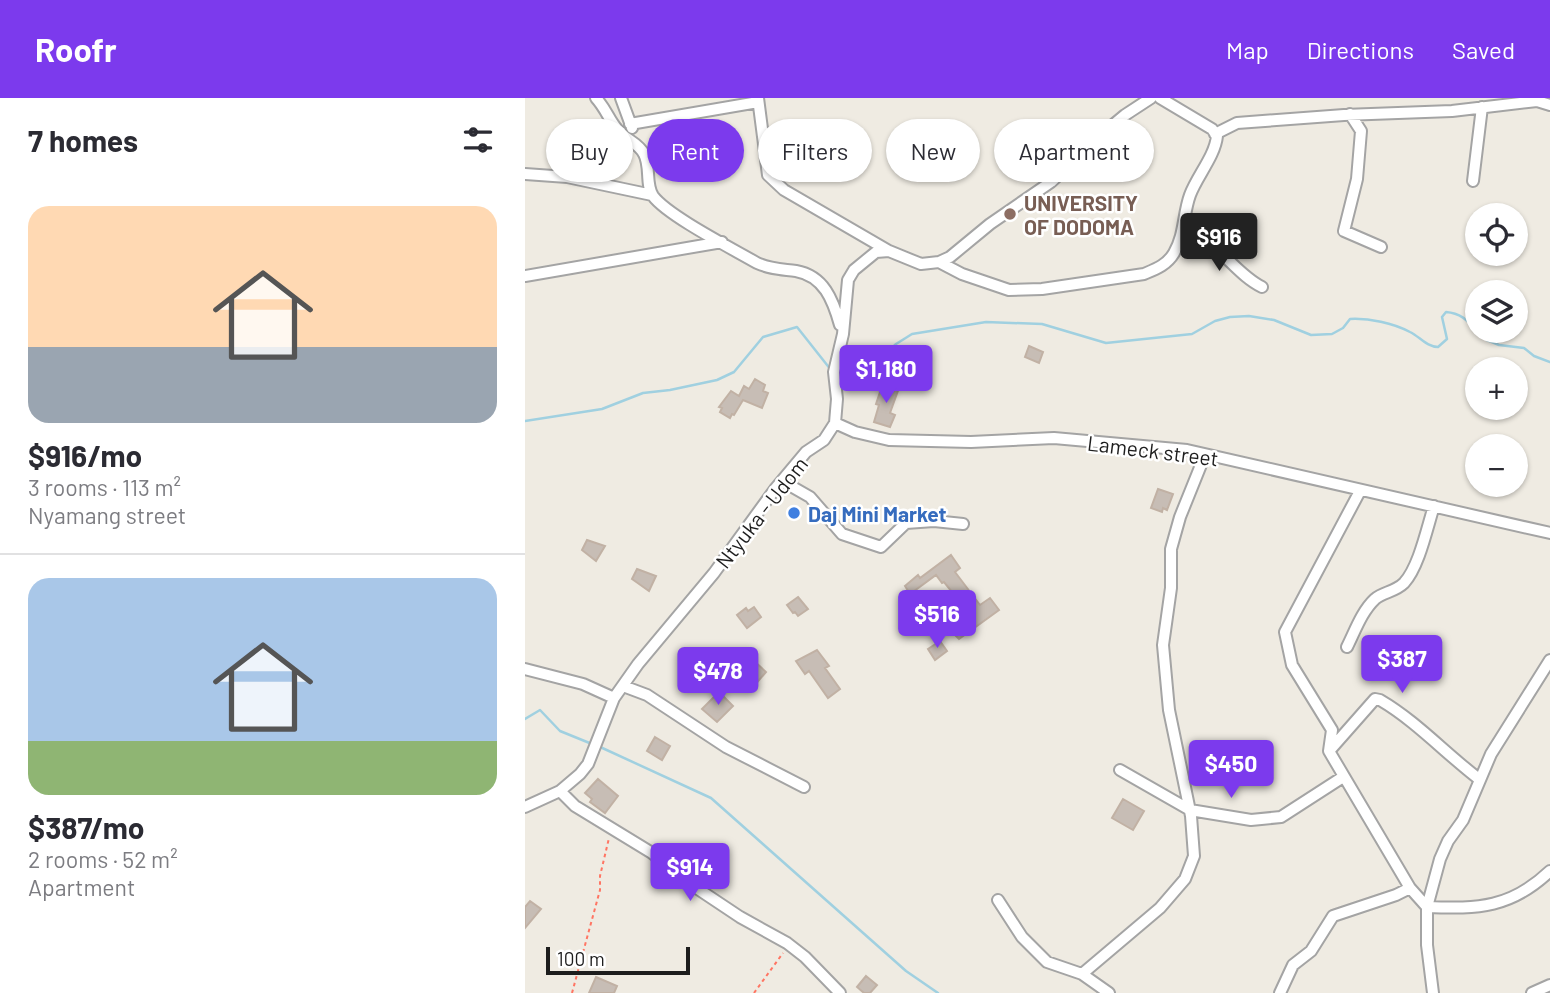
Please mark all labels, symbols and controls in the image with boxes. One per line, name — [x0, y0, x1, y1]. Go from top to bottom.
text: Roofr — [35, 29, 117, 69]
text: Map — [1226, 35, 1269, 64]
text: Directions — [1307, 35, 1414, 64]
text: Saved — [1452, 35, 1515, 64]
chip: Buy — [546, 119, 633, 182]
chip: Rent — [647, 119, 744, 182]
chip: Filters — [758, 119, 872, 182]
chip: New — [886, 119, 980, 182]
chip: Apartment — [994, 119, 1154, 182]
icon: filters — [459, 121, 497, 159]
text: 7 homes — [28, 122, 138, 158]
place label: UNIVERSITY OF DODOMA — [1024, 190, 1138, 239]
map controls — [1465, 203, 1528, 497]
button: locate — [1465, 203, 1528, 266]
marker: UNIVERSITY OF DODOMA — [1002, 206, 1018, 222]
pin: $916 — [1178, 214, 1260, 273]
text: $916 — [1196, 222, 1242, 250]
icon: home — [200, 252, 326, 378]
button: layers — [1465, 280, 1528, 343]
pin: $1,180 — [829, 345, 943, 405]
text: $1,180 — [855, 354, 917, 382]
button: + — [1465, 357, 1528, 420]
street label: Lameck street — [1086, 430, 1220, 470]
button: − — [1465, 434, 1528, 497]
text: $916/mo — [28, 437, 142, 473]
street label: Ntyuka - Udom — [710, 451, 812, 573]
text: 3 rooms · 113 m² — [28, 473, 181, 501]
text: Nyamang street — [28, 501, 186, 529]
place label: Daj Mini Market — [808, 501, 947, 526]
marker: Daj Mini Market — [786, 505, 802, 521]
pin: $516 — [896, 590, 978, 650]
text: $516 — [914, 599, 960, 627]
icon: home — [200, 624, 326, 750]
pin: $387 — [1361, 636, 1443, 695]
text: $387 — [1377, 644, 1427, 672]
pin: $478 — [677, 648, 759, 707]
text: $478 — [693, 656, 743, 684]
pin: $450 — [1190, 740, 1272, 800]
text: $450 — [1205, 749, 1257, 777]
text: $387/mo — [28, 809, 144, 845]
pin: $914 — [649, 844, 731, 903]
text: 2 rooms · 52 m² — [28, 845, 178, 873]
text: $914 — [667, 852, 713, 880]
text: Apartment — [28, 873, 135, 901]
scale bar — [546, 944, 689, 976]
text: 100 m — [557, 947, 605, 970]

